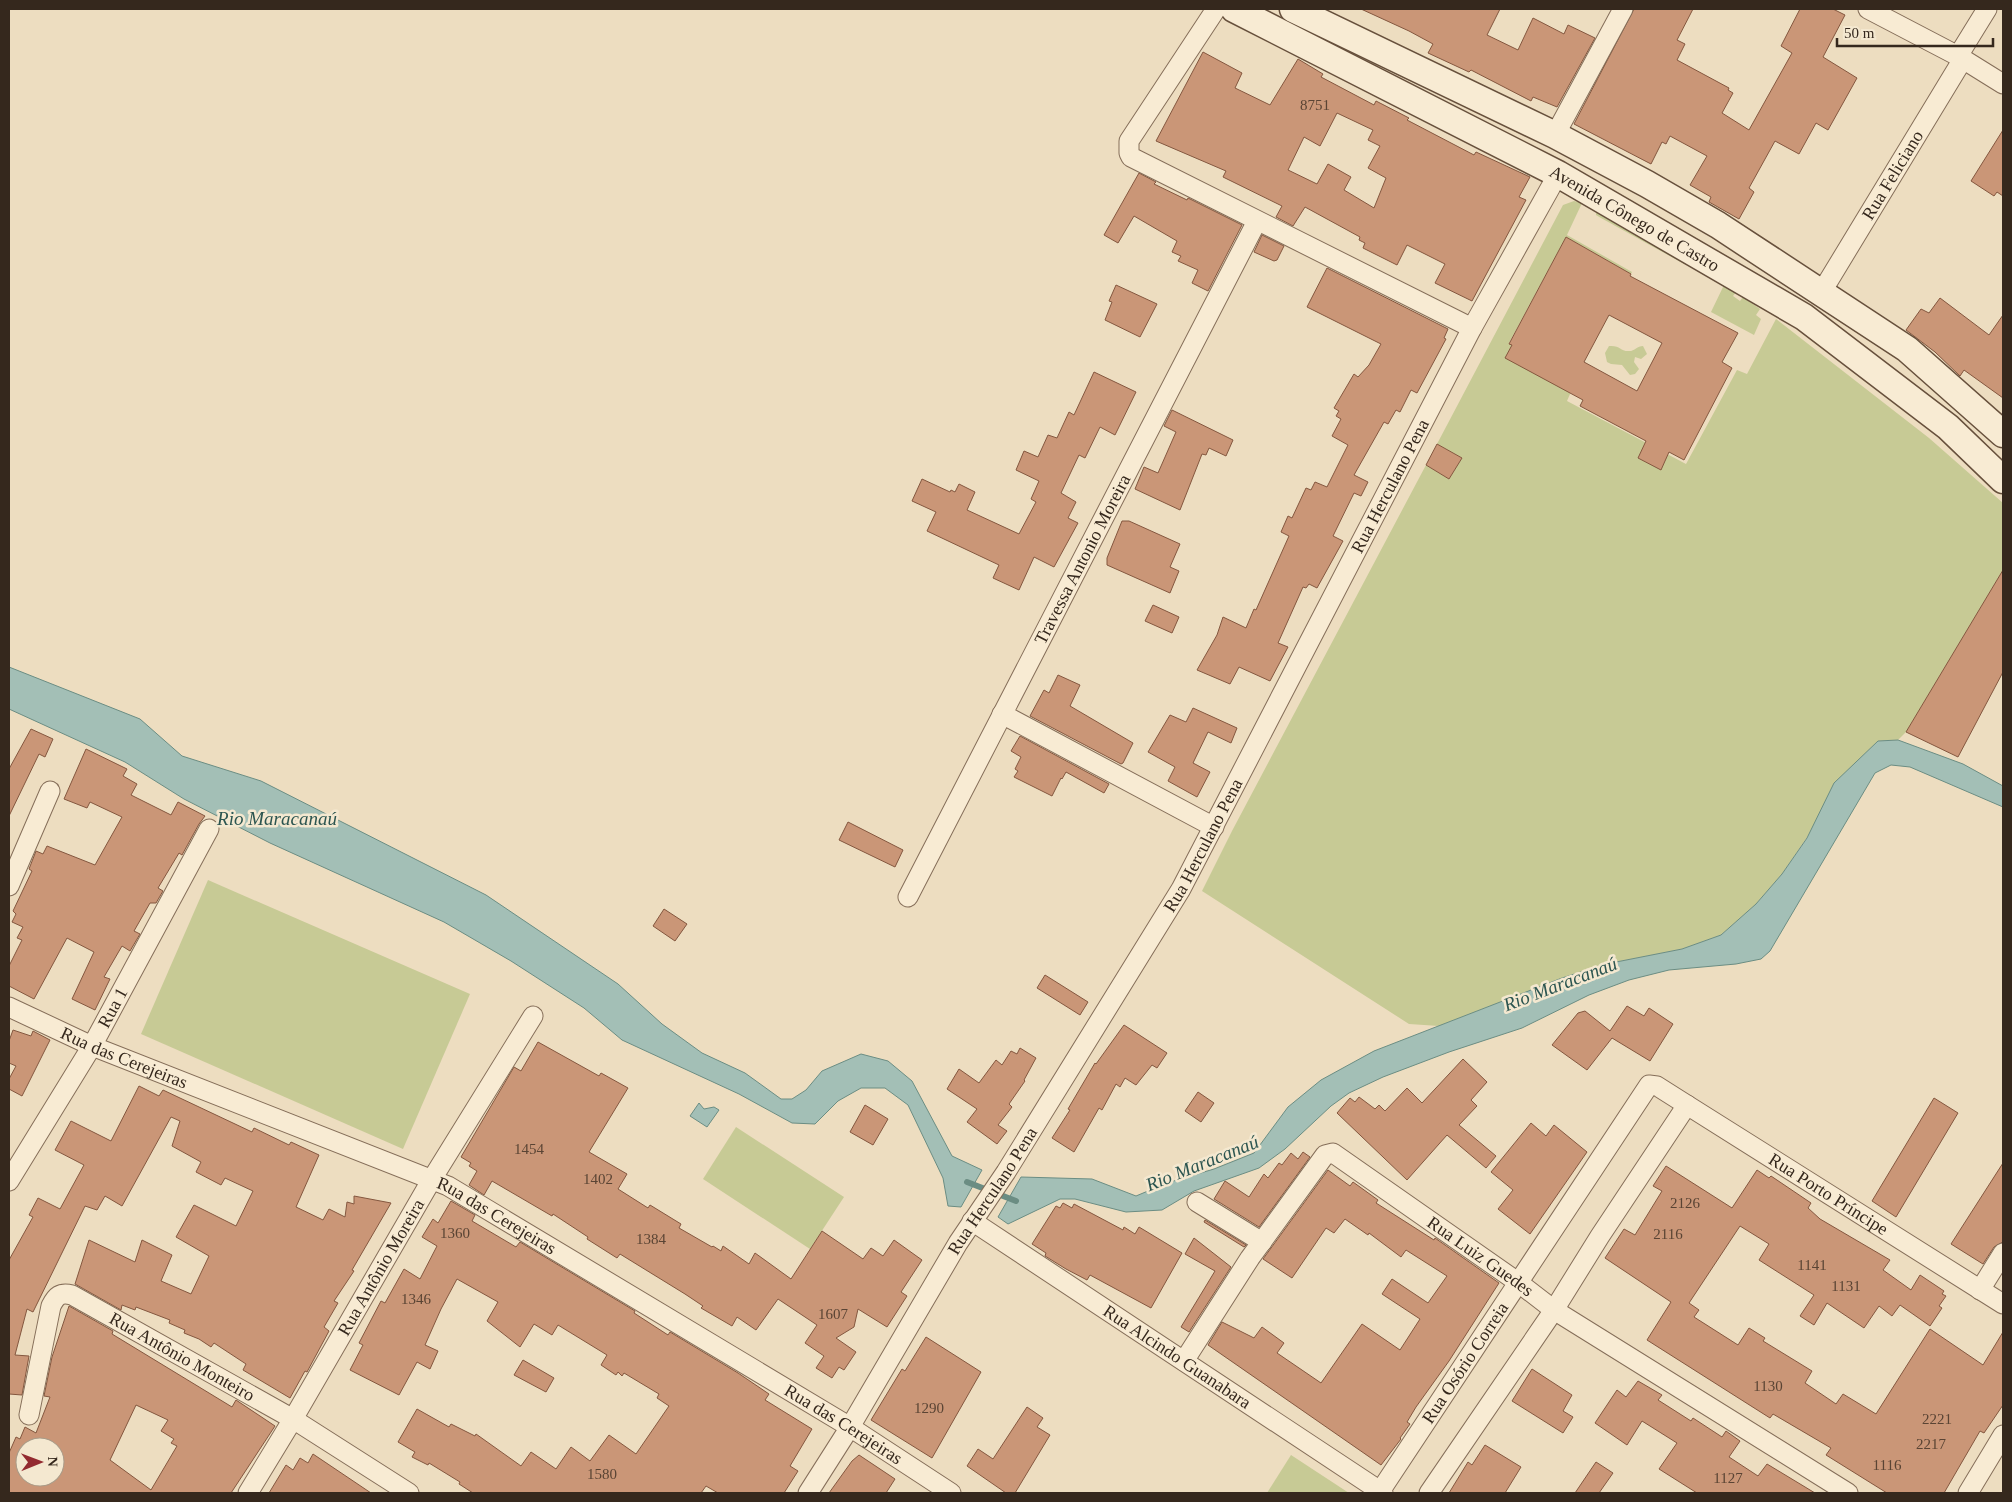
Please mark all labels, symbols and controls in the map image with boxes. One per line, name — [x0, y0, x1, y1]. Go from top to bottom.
scale bar — [1837, 15, 1993, 47]
text: 50 m — [1844, 25, 1875, 41]
house number: 8751 — [1300, 97, 1330, 113]
street label: Rua Feliciano — [1858, 127, 1927, 223]
street label: Avenida Cônego de Castro — [1546, 161, 1723, 276]
street label: Rua Herculano Pena — [1347, 416, 1433, 556]
street label: Travessa Antonio Moreira — [1030, 471, 1134, 648]
street label: Rua Herculano Pena — [1159, 775, 1247, 916]
water label: Rio Maracanaú — [216, 808, 337, 829]
water label: Rio Maracanaú — [1499, 953, 1620, 1016]
street label: Rua 1 — [94, 984, 132, 1031]
street label: Rua das Cerejeiras — [58, 1023, 190, 1093]
street label: Rua Herculano Pena — [943, 1124, 1041, 1258]
water label: Rio Maracanaú — [1142, 1131, 1261, 1196]
house number: 1454 — [514, 1141, 545, 1157]
street label: Rua Porto Príncipe — [1765, 1149, 1892, 1239]
house number: 1402 — [583, 1171, 613, 1187]
street label: Rua das Cerejeiras — [434, 1173, 560, 1258]
house number: 2126 — [1670, 1195, 1701, 1211]
street label: Rua Antônio Moreira — [334, 1196, 428, 1339]
street label: Rua Luiz Guedes — [1424, 1212, 1537, 1300]
house number: 1360 — [440, 1225, 470, 1241]
house number: 2116 — [1653, 1226, 1683, 1242]
house number: 1384 — [636, 1231, 667, 1247]
house number: 1141 — [1797, 1257, 1827, 1273]
house number: 1131 — [1831, 1278, 1861, 1294]
house number: 1346 — [401, 1291, 432, 1307]
street label: Rua Osório Correia — [1418, 1299, 1512, 1427]
street label: Rua Alcindo Guanabara — [1099, 1301, 1255, 1413]
house number: 1607 — [818, 1306, 849, 1322]
street label: Rua Antônio Monteiro — [106, 1308, 258, 1405]
house number: 1130 — [1753, 1378, 1783, 1394]
street label: Rua das Cerejeiras — [781, 1380, 906, 1469]
house number: 1290 — [914, 1400, 944, 1416]
house number: 2221 — [1922, 1411, 1952, 1427]
house number: 2217 — [1916, 1436, 1947, 1452]
north arrow — [15, 1437, 65, 1487]
text: N — [45, 1457, 60, 1467]
house number: 1116 — [1873, 1457, 1902, 1473]
house number: 1580 — [587, 1466, 617, 1482]
house number: 1127 — [1713, 1470, 1743, 1486]

